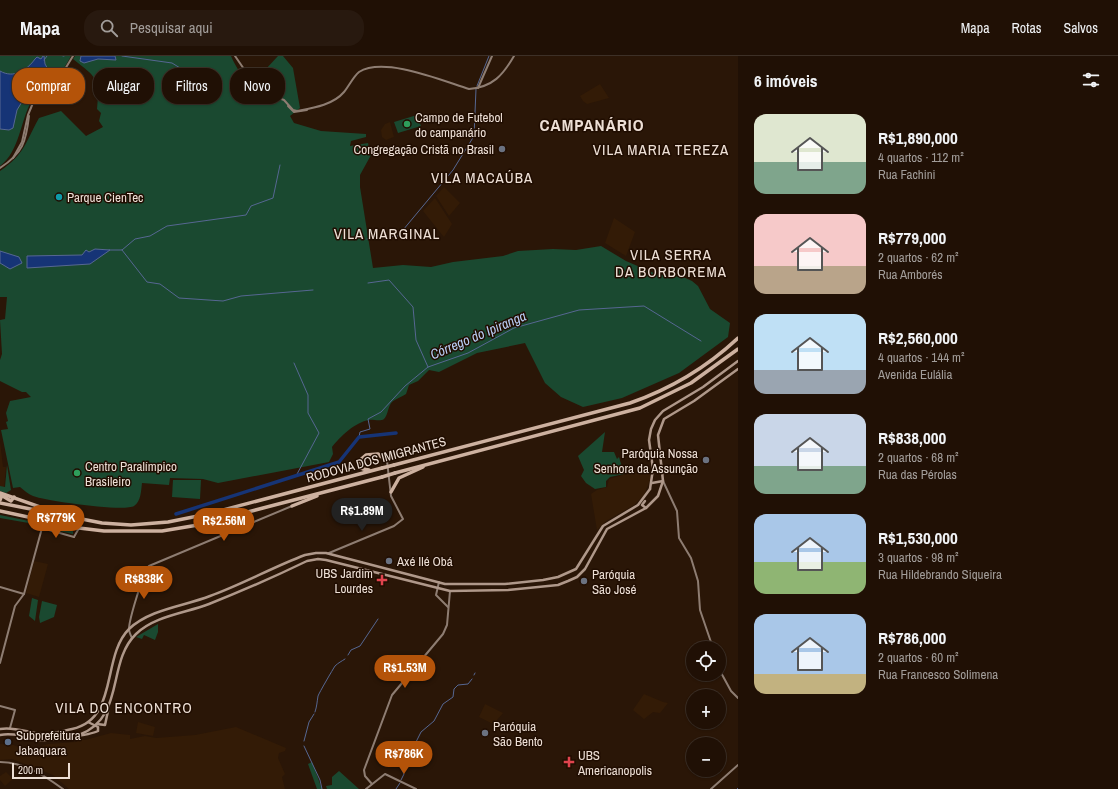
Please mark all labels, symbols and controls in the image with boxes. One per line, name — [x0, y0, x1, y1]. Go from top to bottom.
search box — [84, 10, 364, 46]
text: Mapa — [20, 15, 60, 41]
icon: search — [98, 17, 120, 39]
text: Pesquisar aqui — [130, 17, 213, 38]
text: Mapa — [961, 19, 990, 37]
text: Rotas — [1012, 19, 1042, 37]
text: Salvos — [1064, 19, 1098, 37]
chip: Comprar — [12, 68, 85, 104]
chip: Alugar — [93, 68, 154, 104]
chip: Filtros — [162, 68, 222, 104]
chip: Novo — [230, 68, 285, 104]
text: 6 imóveis — [754, 69, 818, 92]
icon: filters — [1080, 69, 1102, 91]
place label: Campo de Futebol do campanário — [415, 109, 503, 141]
district label: CAMPANÁRIO — [540, 113, 645, 136]
marker: Campo de Futebol do campanário — [402, 119, 412, 129]
text: R$1,890,000 — [878, 126, 958, 149]
icon: home — [786, 130, 834, 178]
district label: VILA MARIA TEREZA — [593, 139, 729, 160]
place label: Congregação Cristã no Brasil — [354, 141, 494, 158]
marker: Congregação Cristã no Brasil — [497, 144, 507, 154]
text: 4 quartos · 112 m² — [878, 149, 964, 166]
text: Rua Fachini — [878, 166, 936, 183]
district label: VILA MACAÚBA — [431, 167, 533, 188]
place label: Parque CienTec — [67, 189, 143, 206]
marker: Parque CienTec — [54, 192, 64, 202]
district label: VILA MARGINAL — [334, 223, 440, 244]
text: R$779,000 — [878, 226, 946, 249]
icon: home — [786, 230, 834, 278]
district label: VILA SERRA DA BORBOREMA — [615, 244, 727, 282]
text: 2 quartos · 62 m² — [878, 249, 959, 266]
text: Rua Amborés — [878, 266, 943, 283]
water label: Córrego do Ipiranga — [427, 307, 529, 363]
text: R$2,560,000 — [878, 326, 958, 349]
icon: home — [786, 330, 834, 378]
text: 4 quartos · 144 m² — [878, 349, 965, 366]
text: Avenida Eulália — [878, 366, 953, 383]
text: R$838,000 — [878, 426, 946, 449]
icon: home — [786, 430, 834, 478]
street label: RODOVIA DOS IMIGRANTES — [304, 433, 448, 486]
place label: Paróquia Nossa Senhora da Assunção — [594, 445, 698, 477]
text: 2 quartos · 68 m² — [878, 449, 959, 466]
marker: Paróquia Nossa Senhora da Assunção — [701, 455, 711, 465]
place label: Centro Paralímpico Brasileiro — [85, 458, 177, 490]
text: Rua das Pérolas — [878, 466, 957, 483]
marker: Centro Paralímpico Brasileiro — [72, 468, 82, 478]
pin: R$1.89M — [325, 498, 399, 532]
text: R$1.89M — [340, 502, 384, 519]
pin: R$779K — [23, 505, 89, 539]
pin: R$2.56M — [187, 508, 261, 542]
text: R$779K — [36, 509, 76, 526]
text: R$2.56M — [202, 512, 246, 529]
text: R$1,530,000 — [878, 526, 958, 549]
icon: home — [786, 530, 834, 578]
text: 3 quartos · 98 m² — [878, 549, 959, 566]
place label: Axé Ilé Obá — [396, 553, 453, 570]
marker: Axé Ilé Obá — [384, 556, 394, 566]
place label: UBS Jardim Lourdes — [316, 565, 373, 597]
pin: R$838K — [111, 566, 177, 600]
place label: Paróquia São José — [592, 566, 637, 598]
text: Rua Hildebrando Siqueira — [878, 566, 1002, 583]
text: R$838K — [124, 570, 164, 587]
marker: UBS Jardim Lourdes — [376, 574, 388, 586]
marker: Paróquia São José — [579, 576, 589, 586]
text: R$786,000 — [878, 626, 946, 649]
icon: home — [786, 630, 834, 678]
map controls — [686, 641, 726, 777]
button: locate — [686, 641, 726, 681]
text: 2 quartos · 60 m² — [878, 649, 959, 666]
pin: R$1.53M — [368, 655, 442, 689]
text: R$1.53M — [383, 659, 427, 676]
text: Rua Francesco Solimena — [878, 666, 998, 683]
button: + — [686, 689, 726, 729]
district label: VILA DO ENCONTRO — [55, 697, 193, 718]
place label: Paróquia São Bento — [493, 718, 543, 750]
place label: Subprefeitura Jabaquara — [16, 727, 81, 759]
marker: Paróquia São Bento — [480, 728, 490, 738]
marker: Subprefeitura Jabaquara — [3, 737, 13, 747]
button: − — [686, 737, 726, 777]
pin: R$786K — [371, 741, 437, 775]
text: R$786K — [384, 745, 424, 762]
place label: UBS Americanopolis — [577, 747, 652, 779]
marker: UBS Americanopolis — [563, 756, 575, 768]
scale bar — [12, 761, 70, 780]
text: 200 m — [18, 763, 43, 777]

